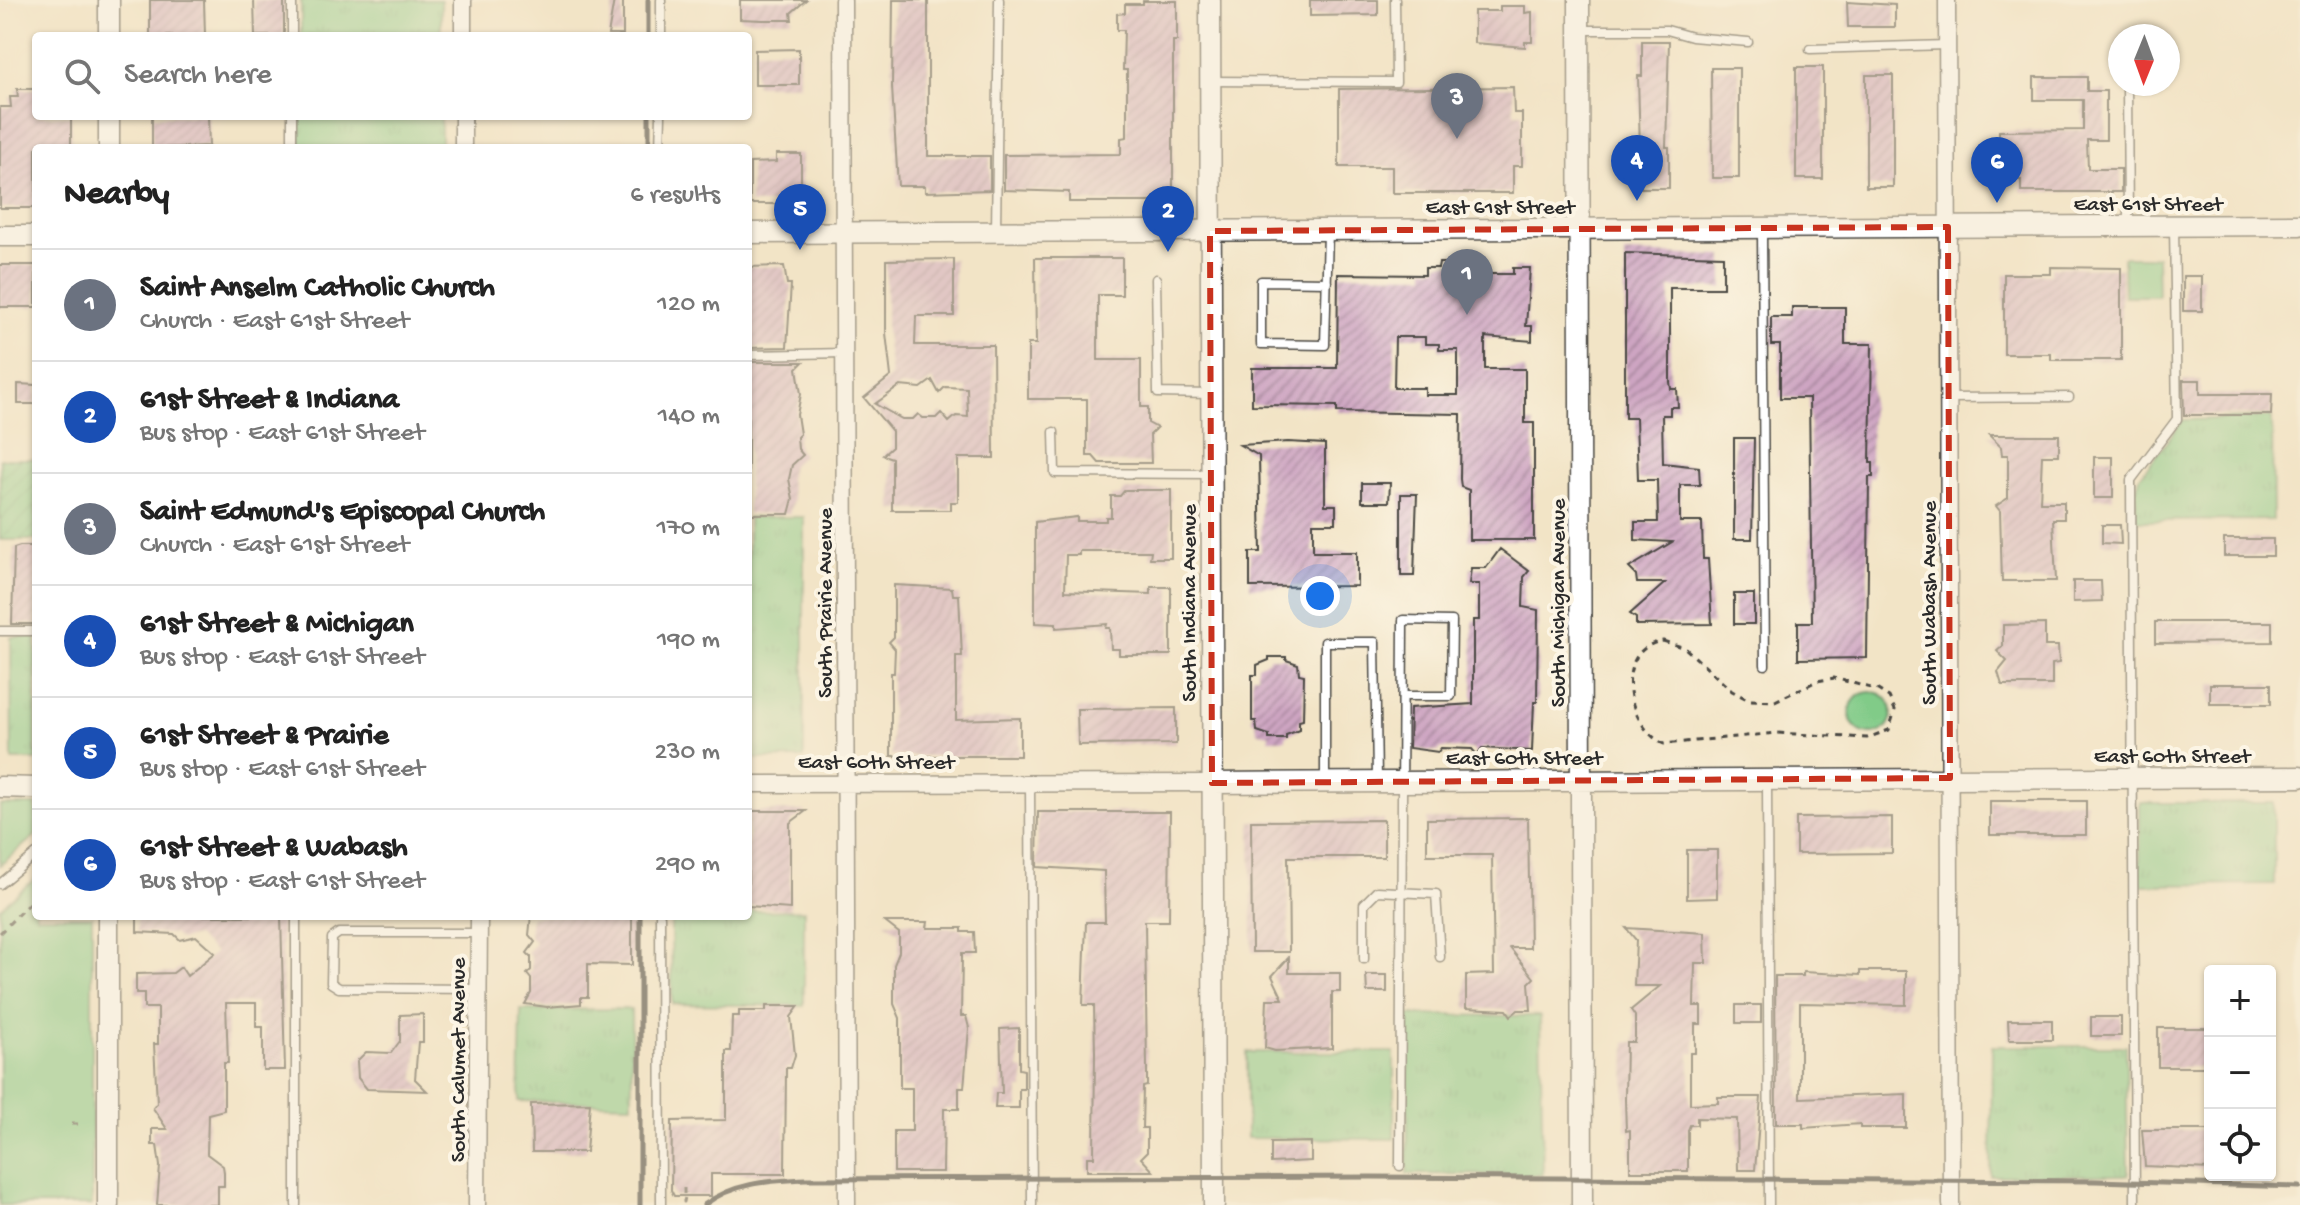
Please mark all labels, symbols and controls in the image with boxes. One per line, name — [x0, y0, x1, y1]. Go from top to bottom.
north arrow — [2108, 24, 2180, 96]
search box — [32, 32, 752, 120]
icon: search — [60, 54, 104, 98]
text: Search here — [124, 59, 272, 94]
pin: 3 — [1431, 73, 1483, 139]
pin: 4 — [1611, 135, 1663, 201]
pin: 6 — [1971, 137, 2023, 203]
text: Nearby — [64, 176, 169, 216]
text: 6 results — [630, 181, 720, 212]
pin: 5 — [774, 184, 826, 250]
pin: 2 — [1142, 186, 1194, 252]
street label: East 61st Street — [2073, 193, 2225, 219]
street label: East 61st Street — [1425, 196, 1577, 222]
pin: 1 — [1441, 249, 1493, 315]
text: Saint Anselm Catholic Church — [140, 272, 495, 307]
text: 1 — [85, 290, 95, 321]
text: 120 m — [657, 290, 720, 321]
text: Church · East 61st Street — [140, 307, 409, 338]
text: 61st Street & Indiana — [140, 384, 399, 419]
text: 2 — [84, 402, 96, 433]
text: 140 m — [658, 402, 720, 433]
text: Bus stop · East 61st Street — [140, 419, 425, 450]
text: Saint Edmund's Episcopal Church — [140, 496, 545, 531]
street label: South Michigan Avenue — [1547, 498, 1573, 707]
street label: South Wabash Avenue — [1918, 500, 1944, 705]
street label: South Indiana Avenue — [1178, 504, 1204, 702]
street label: South Prairie Avenue — [814, 507, 840, 698]
text: 3 — [83, 514, 97, 545]
text: 170 m — [657, 514, 720, 545]
text: Church · East 61st Street — [140, 531, 409, 562]
your location — [1300, 576, 1340, 616]
text: 61st Street & Michigan — [140, 608, 414, 643]
text: 4 — [84, 626, 96, 657]
text: 190 m — [657, 626, 720, 657]
text: Bus stop · East 61st Street — [140, 643, 425, 674]
text: 61st Street & Prairie — [140, 720, 389, 755]
text: 5 — [83, 738, 97, 769]
text: 230 m — [654, 738, 720, 769]
street label: East 60th Street — [2094, 745, 2252, 771]
street label: East 60th Street — [1446, 747, 1604, 773]
street label: East 60th Street — [798, 751, 956, 777]
text: Bus stop · East 61st Street — [140, 755, 425, 786]
text: 61st Street & Wabash — [140, 832, 408, 867]
text: 6 — [83, 850, 97, 881]
text: 290 m — [655, 850, 720, 881]
text: Bus stop · East 61st Street — [140, 867, 425, 898]
street label: South Calumet Avenue — [447, 957, 473, 1162]
map controls — [2204, 965, 2276, 1181]
button: + — [2204, 965, 2276, 1037]
button: − — [2204, 1037, 2276, 1109]
button: locate — [2204, 1109, 2276, 1181]

